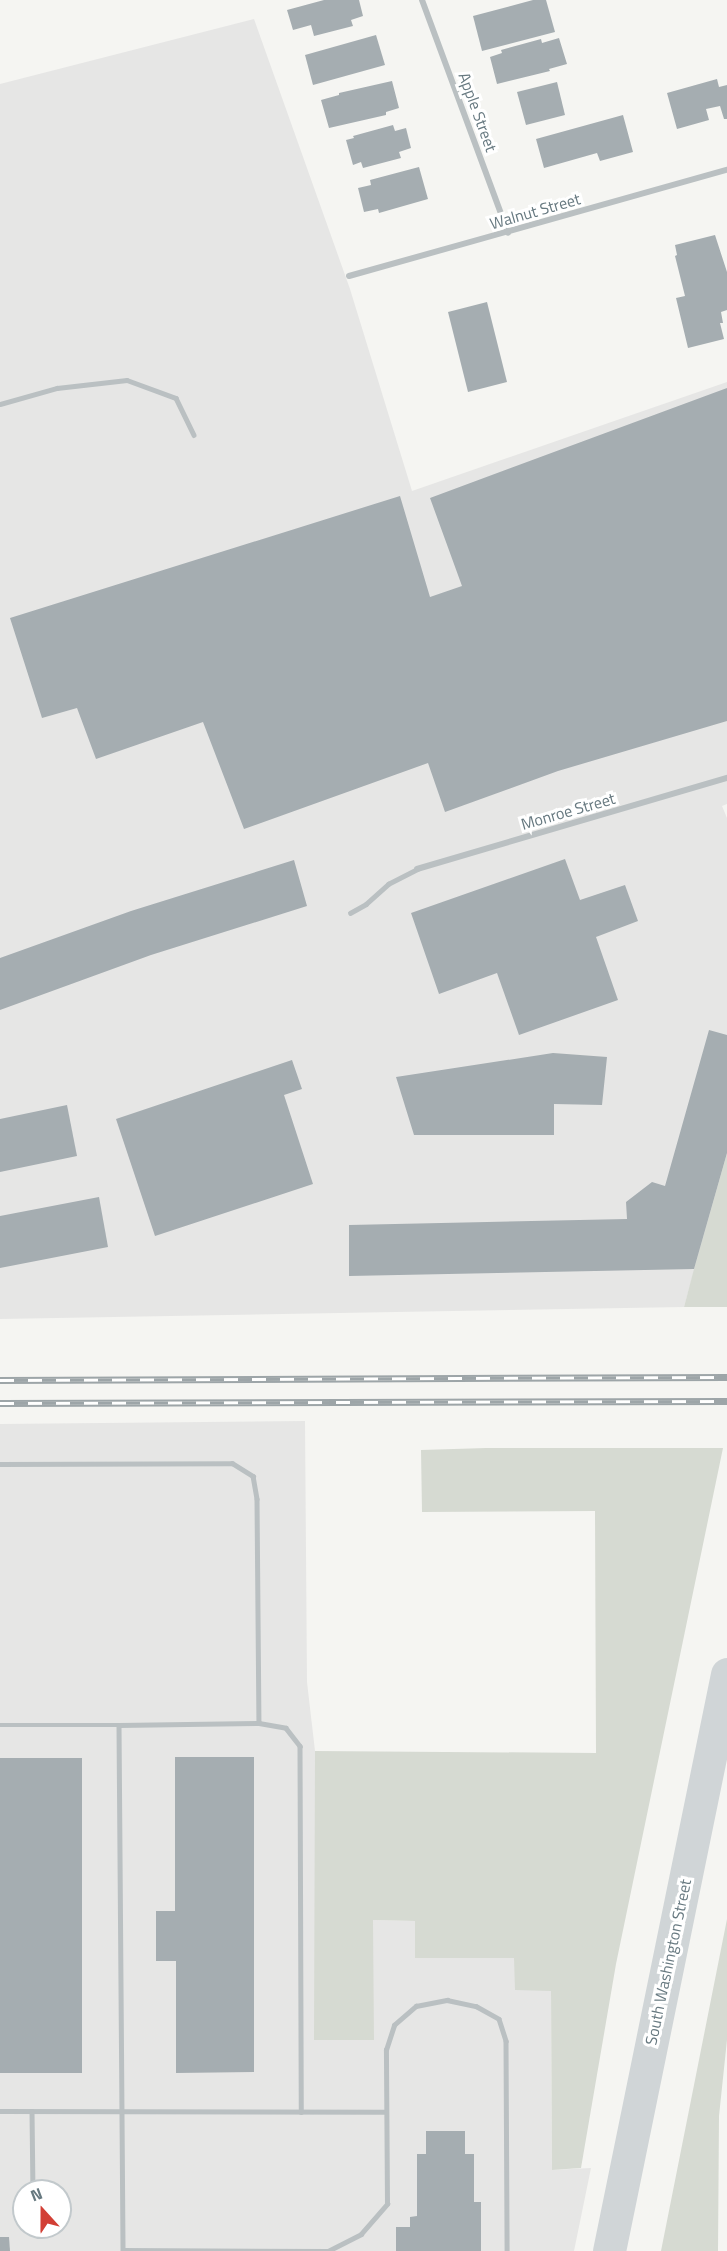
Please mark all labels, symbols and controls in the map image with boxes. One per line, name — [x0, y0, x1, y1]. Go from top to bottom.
street label: Apple Street — [455, 70, 501, 154]
street label: Walnut Street — [488, 189, 582, 233]
street label: Monroe Street — [519, 788, 617, 834]
street label: South Washington Street — [641, 1877, 695, 2047]
north arrow — [12, 2179, 72, 2239]
text: N — [27, 2181, 46, 2207]

